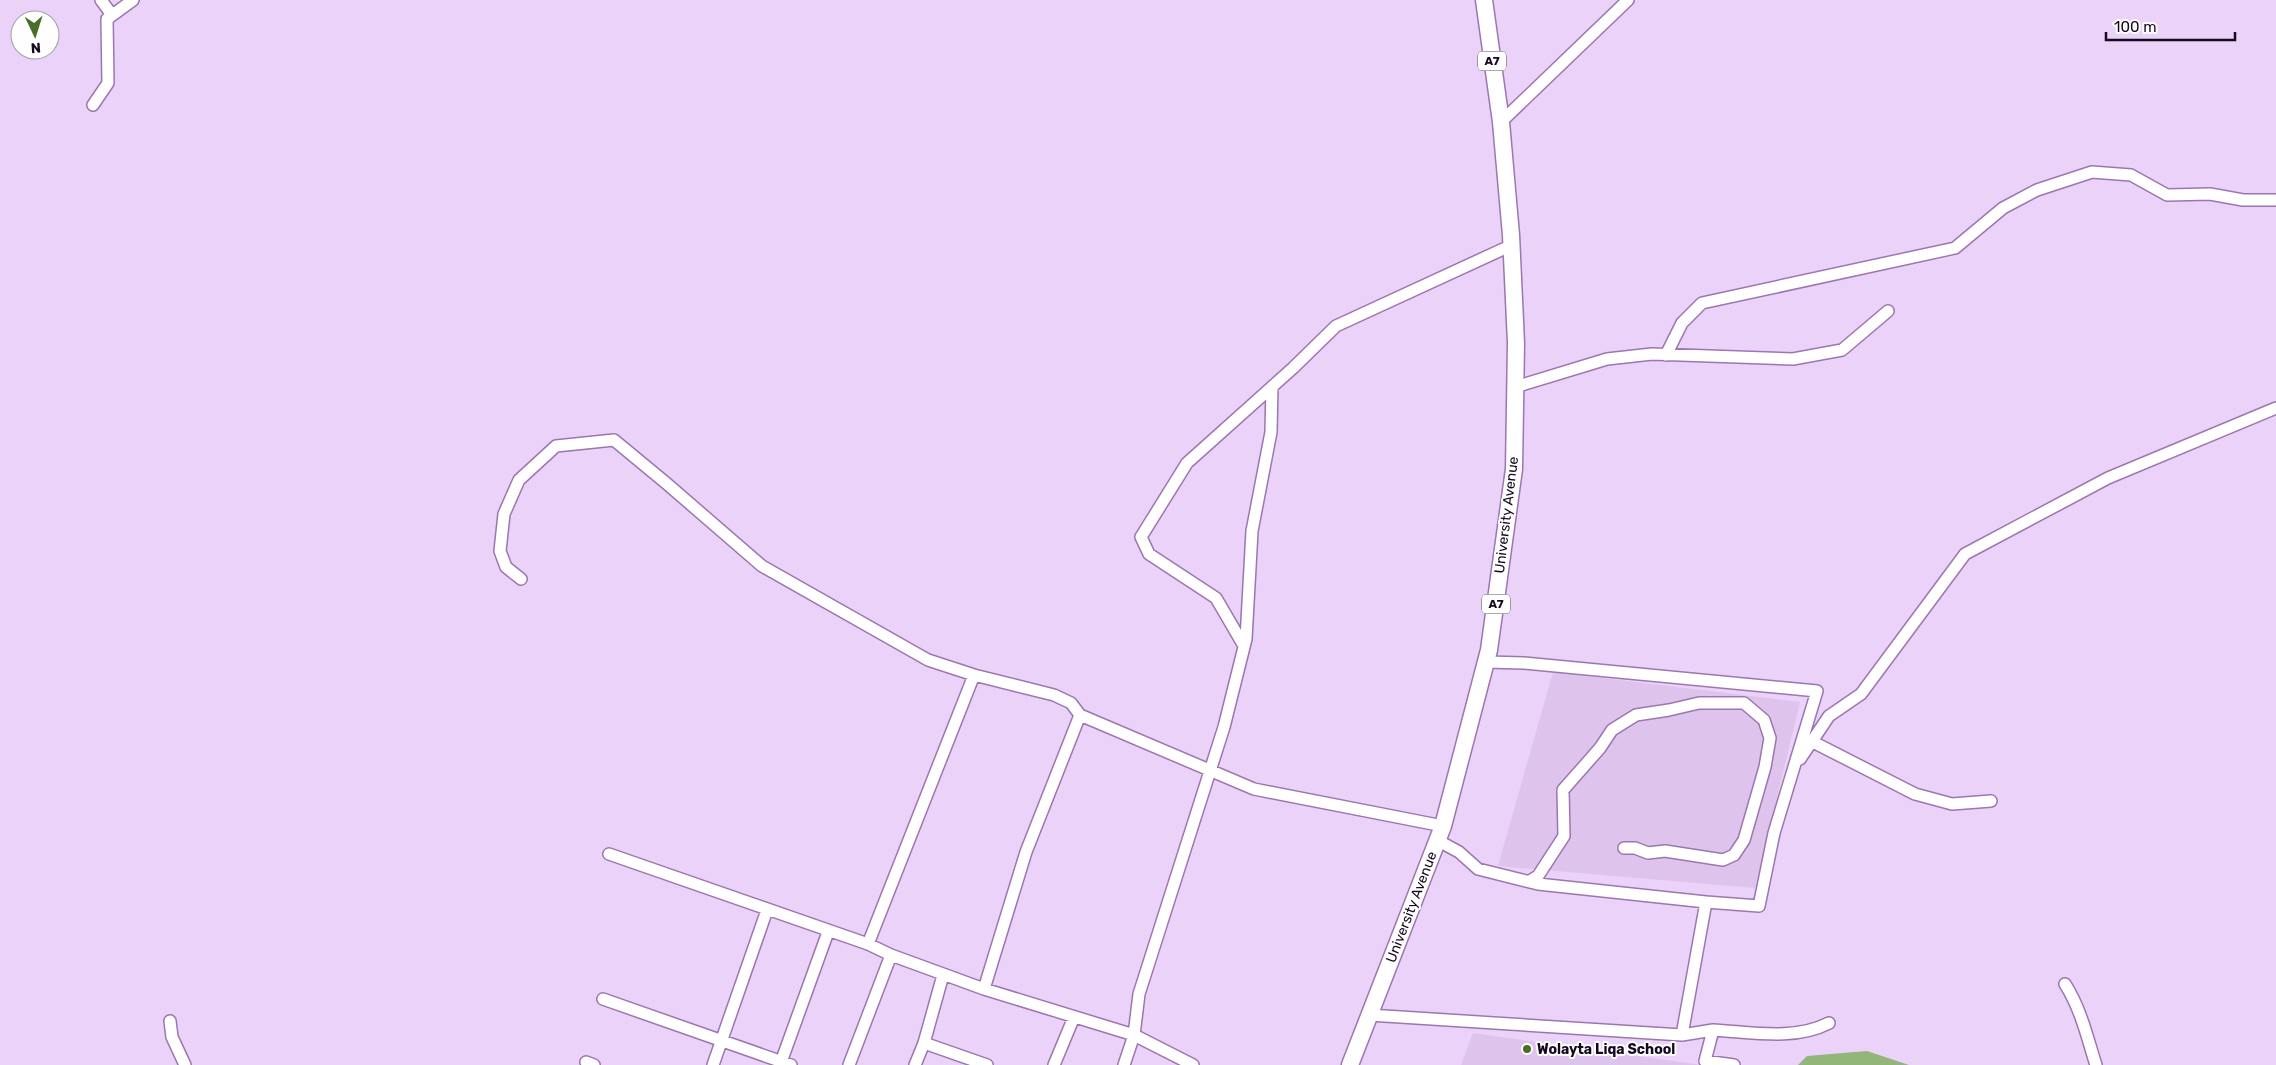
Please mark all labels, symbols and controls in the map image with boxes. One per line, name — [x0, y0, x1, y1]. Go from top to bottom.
north arrow — [10, 10, 60, 60]
scale bar — [2106, 10, 2235, 42]
text: 100 m — [2114, 18, 2156, 36]
text: N — [30, 39, 41, 56]
road number: A7 — [1478, 51, 1506, 70]
street label: University Avenue — [1491, 455, 1522, 575]
road number: A7 — [1482, 594, 1510, 614]
street label: University Avenue — [1382, 849, 1441, 965]
place label: Wolayta Liqa School — [1537, 1041, 1675, 1058]
marker: Wolayta Liqa School — [1521, 1043, 1533, 1055]

